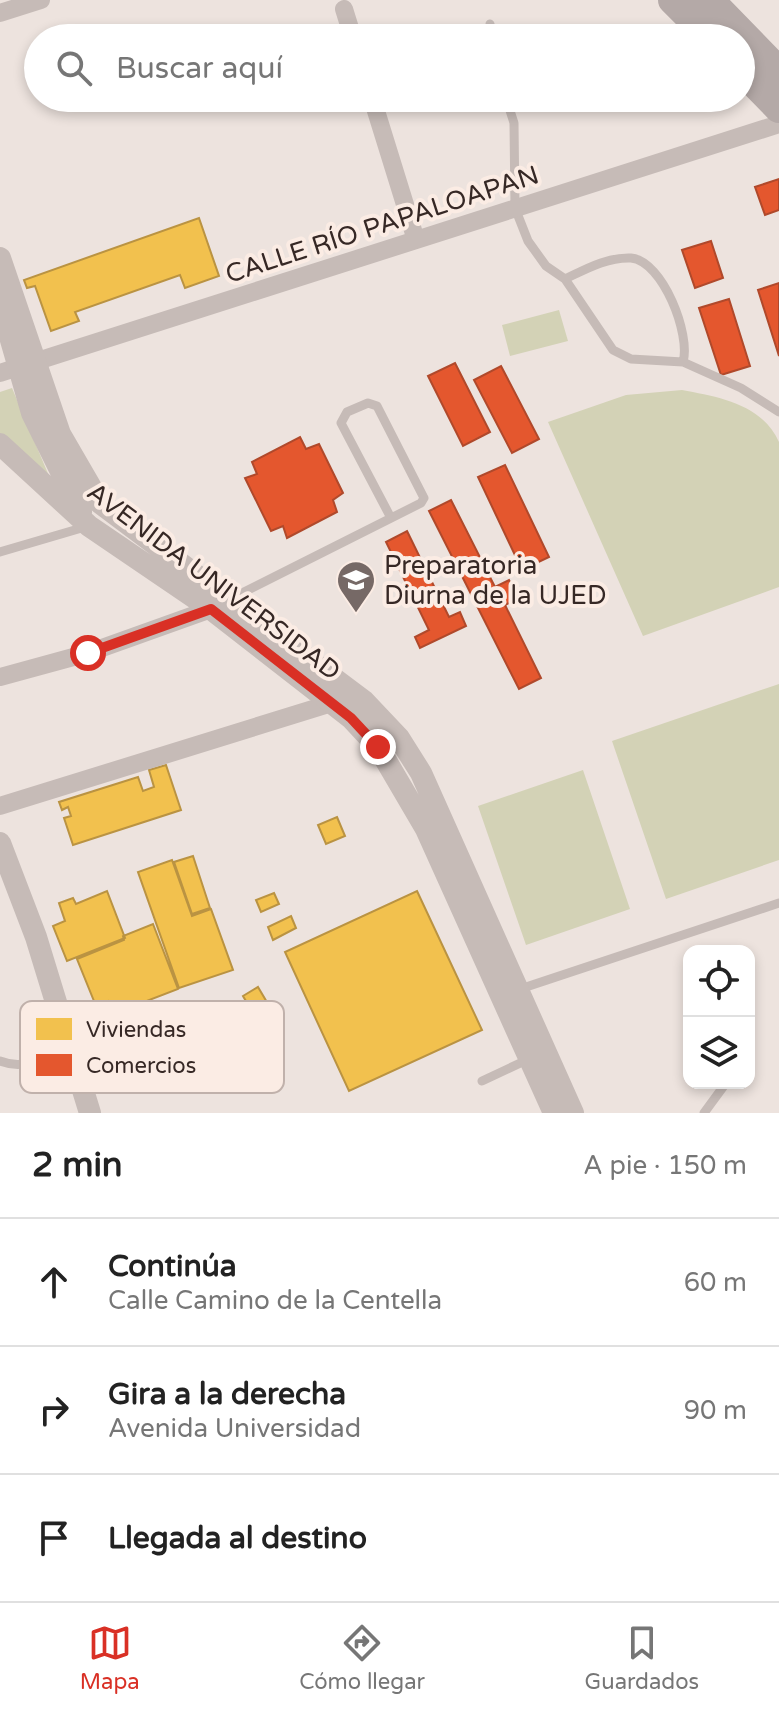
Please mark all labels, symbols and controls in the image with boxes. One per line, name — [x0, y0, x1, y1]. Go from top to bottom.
search box — [24, 24, 755, 112]
icon: search — [52, 46, 96, 90]
text: Buscar aquí — [116, 50, 283, 87]
street label: CALLE RÍO PAPALOAPAN — [222, 159, 543, 290]
street label: AVENIDA UNIVERSIDAD — [81, 476, 346, 687]
place label: Preparatoria Diurna de la UJED — [384, 550, 606, 611]
school or university icon: Preparatoria Diurna de la UJED — [335, 559, 377, 614]
route start — [70, 635, 106, 671]
route end — [360, 729, 396, 765]
map controls — [683, 945, 755, 1089]
button: locate — [683, 945, 755, 1017]
legend — [20, 1001, 284, 1093]
text: Viviendas — [86, 1017, 186, 1043]
button: layers — [683, 1017, 755, 1089]
text: Comercios — [86, 1053, 196, 1079]
text: 2 min — [32, 1145, 123, 1186]
text: A pie · 150 m — [583, 1150, 747, 1181]
text: Continúa — [108, 1248, 237, 1285]
icon: ahead — [32, 1260, 76, 1304]
text: 60 m — [684, 1267, 747, 1298]
text: Calle Camino de la Centella — [108, 1285, 442, 1316]
text: Gira a la derecha — [108, 1376, 346, 1413]
icon: right — [32, 1388, 76, 1432]
text: 90 m — [684, 1395, 747, 1426]
text: Avenida Universidad — [108, 1413, 361, 1444]
icon: arrive — [32, 1516, 76, 1560]
text: Llegada al destino — [108, 1520, 367, 1557]
tab: Mapa — [80, 1621, 140, 1695]
tab: Cómo llegar — [299, 1621, 425, 1695]
tab: Guardados — [585, 1621, 699, 1695]

